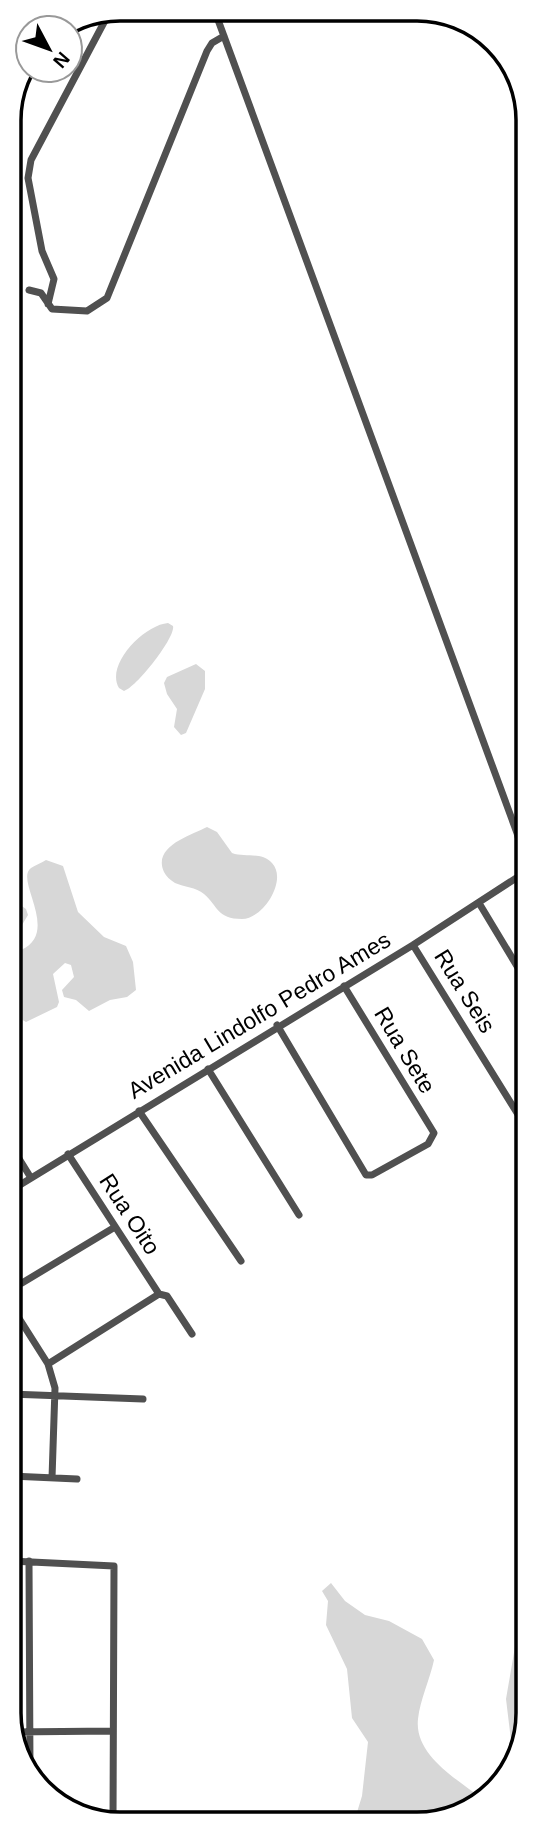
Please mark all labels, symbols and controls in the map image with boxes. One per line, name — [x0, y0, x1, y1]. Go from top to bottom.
north arrow — [14, 14, 84, 84]
text: N — [49, 48, 74, 72]
street label: Avenida Lindolfo Pedro Ames — [123, 926, 395, 1104]
street label: Rua Seis — [429, 945, 501, 1037]
street label: Rua Sete — [369, 1002, 441, 1098]
street label: Rua Oito — [94, 1169, 166, 1259]

